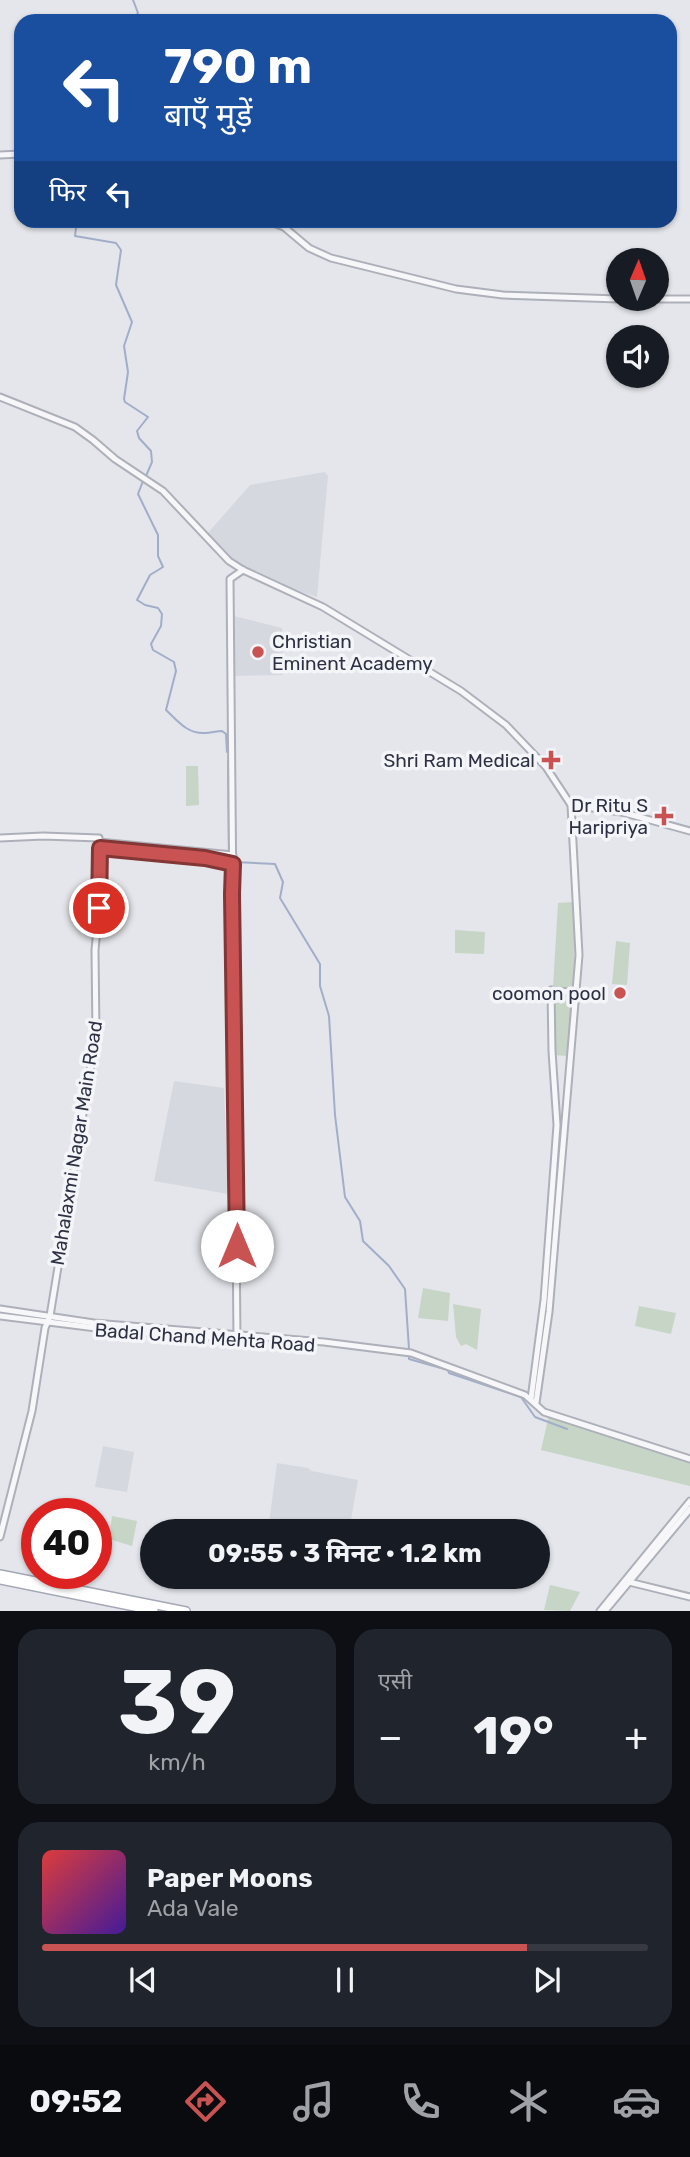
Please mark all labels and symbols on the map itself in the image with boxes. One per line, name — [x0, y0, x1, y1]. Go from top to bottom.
north arrow — [606, 248, 668, 312]
place label: Christian Eminent Academy — [272, 630, 433, 675]
marker: Christian Eminent Academy — [250, 644, 266, 660]
place label: Shri Ram Medical — [383, 749, 535, 772]
marker: Shri Ram Medical — [541, 750, 561, 770]
place label: Dr Ritu S Haripriya — [568, 794, 648, 839]
marker: Dr Ritu S Haripriya — [654, 806, 674, 826]
pin — [69, 878, 129, 938]
place label: coomon pool — [492, 982, 606, 1005]
marker: coomon pool — [612, 985, 628, 1001]
street label: Mahalaxmi Nagar Main Road — [46, 1019, 107, 1267]
position arrow — [200, 1209, 274, 1283]
street label: Badal Chand Mehta Road — [94, 1318, 316, 1357]
speed limit sign: 40 — [21, 1498, 112, 1589]

